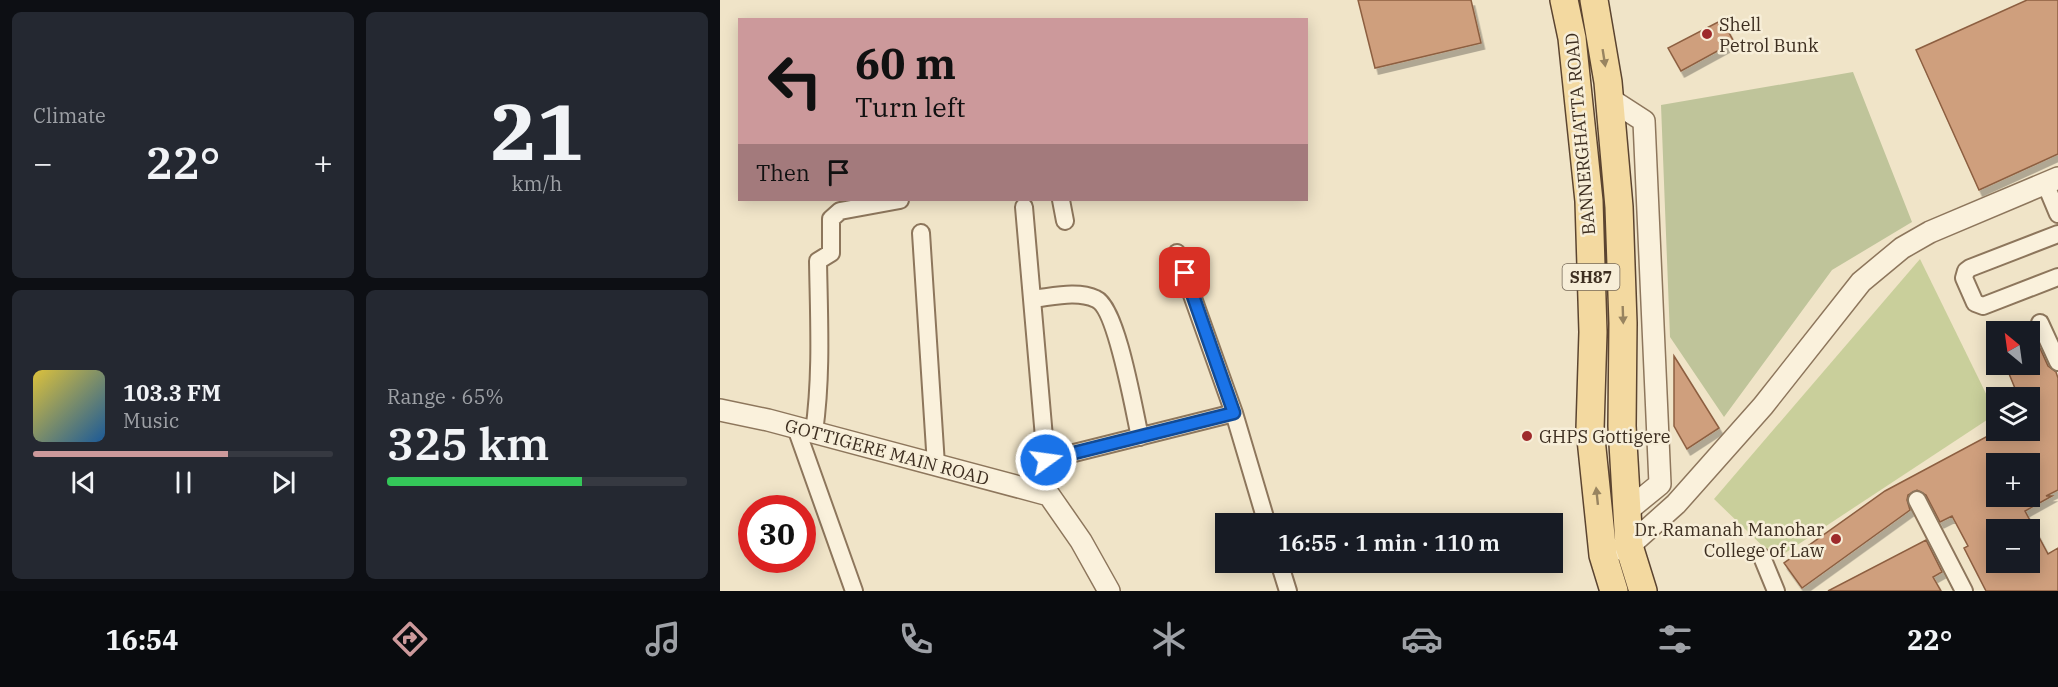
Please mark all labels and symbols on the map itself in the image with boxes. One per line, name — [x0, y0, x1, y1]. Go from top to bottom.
place label: Shell Petrol Bunk — [1719, 13, 1819, 57]
marker: Shell Petrol Bunk — [1700, 27, 1714, 41]
street label: BANNERGHATTA ROAD — [1560, 32, 1600, 236]
one-way arrow — [1600, 48, 1609, 67]
pin — [1159, 247, 1210, 298]
road number: SH87 — [1562, 264, 1620, 290]
one-way arrow — [1618, 305, 1627, 324]
north arrow — [1986, 321, 2040, 375]
street label: GOTTIGERE MAIN ROAD — [782, 414, 992, 490]
place label: GHPS Gottigere — [1539, 425, 1670, 448]
position arrow — [1014, 428, 1078, 492]
marker: GHPS Gottigere — [1520, 429, 1534, 443]
one-way arrow — [1592, 487, 1602, 506]
speed limit sign: 30 — [738, 495, 816, 573]
place label: Dr. Ramanah Manohar College of Law — [1634, 518, 1824, 562]
marker: Dr. Ramanah Manohar College of Law — [1829, 532, 1843, 546]

